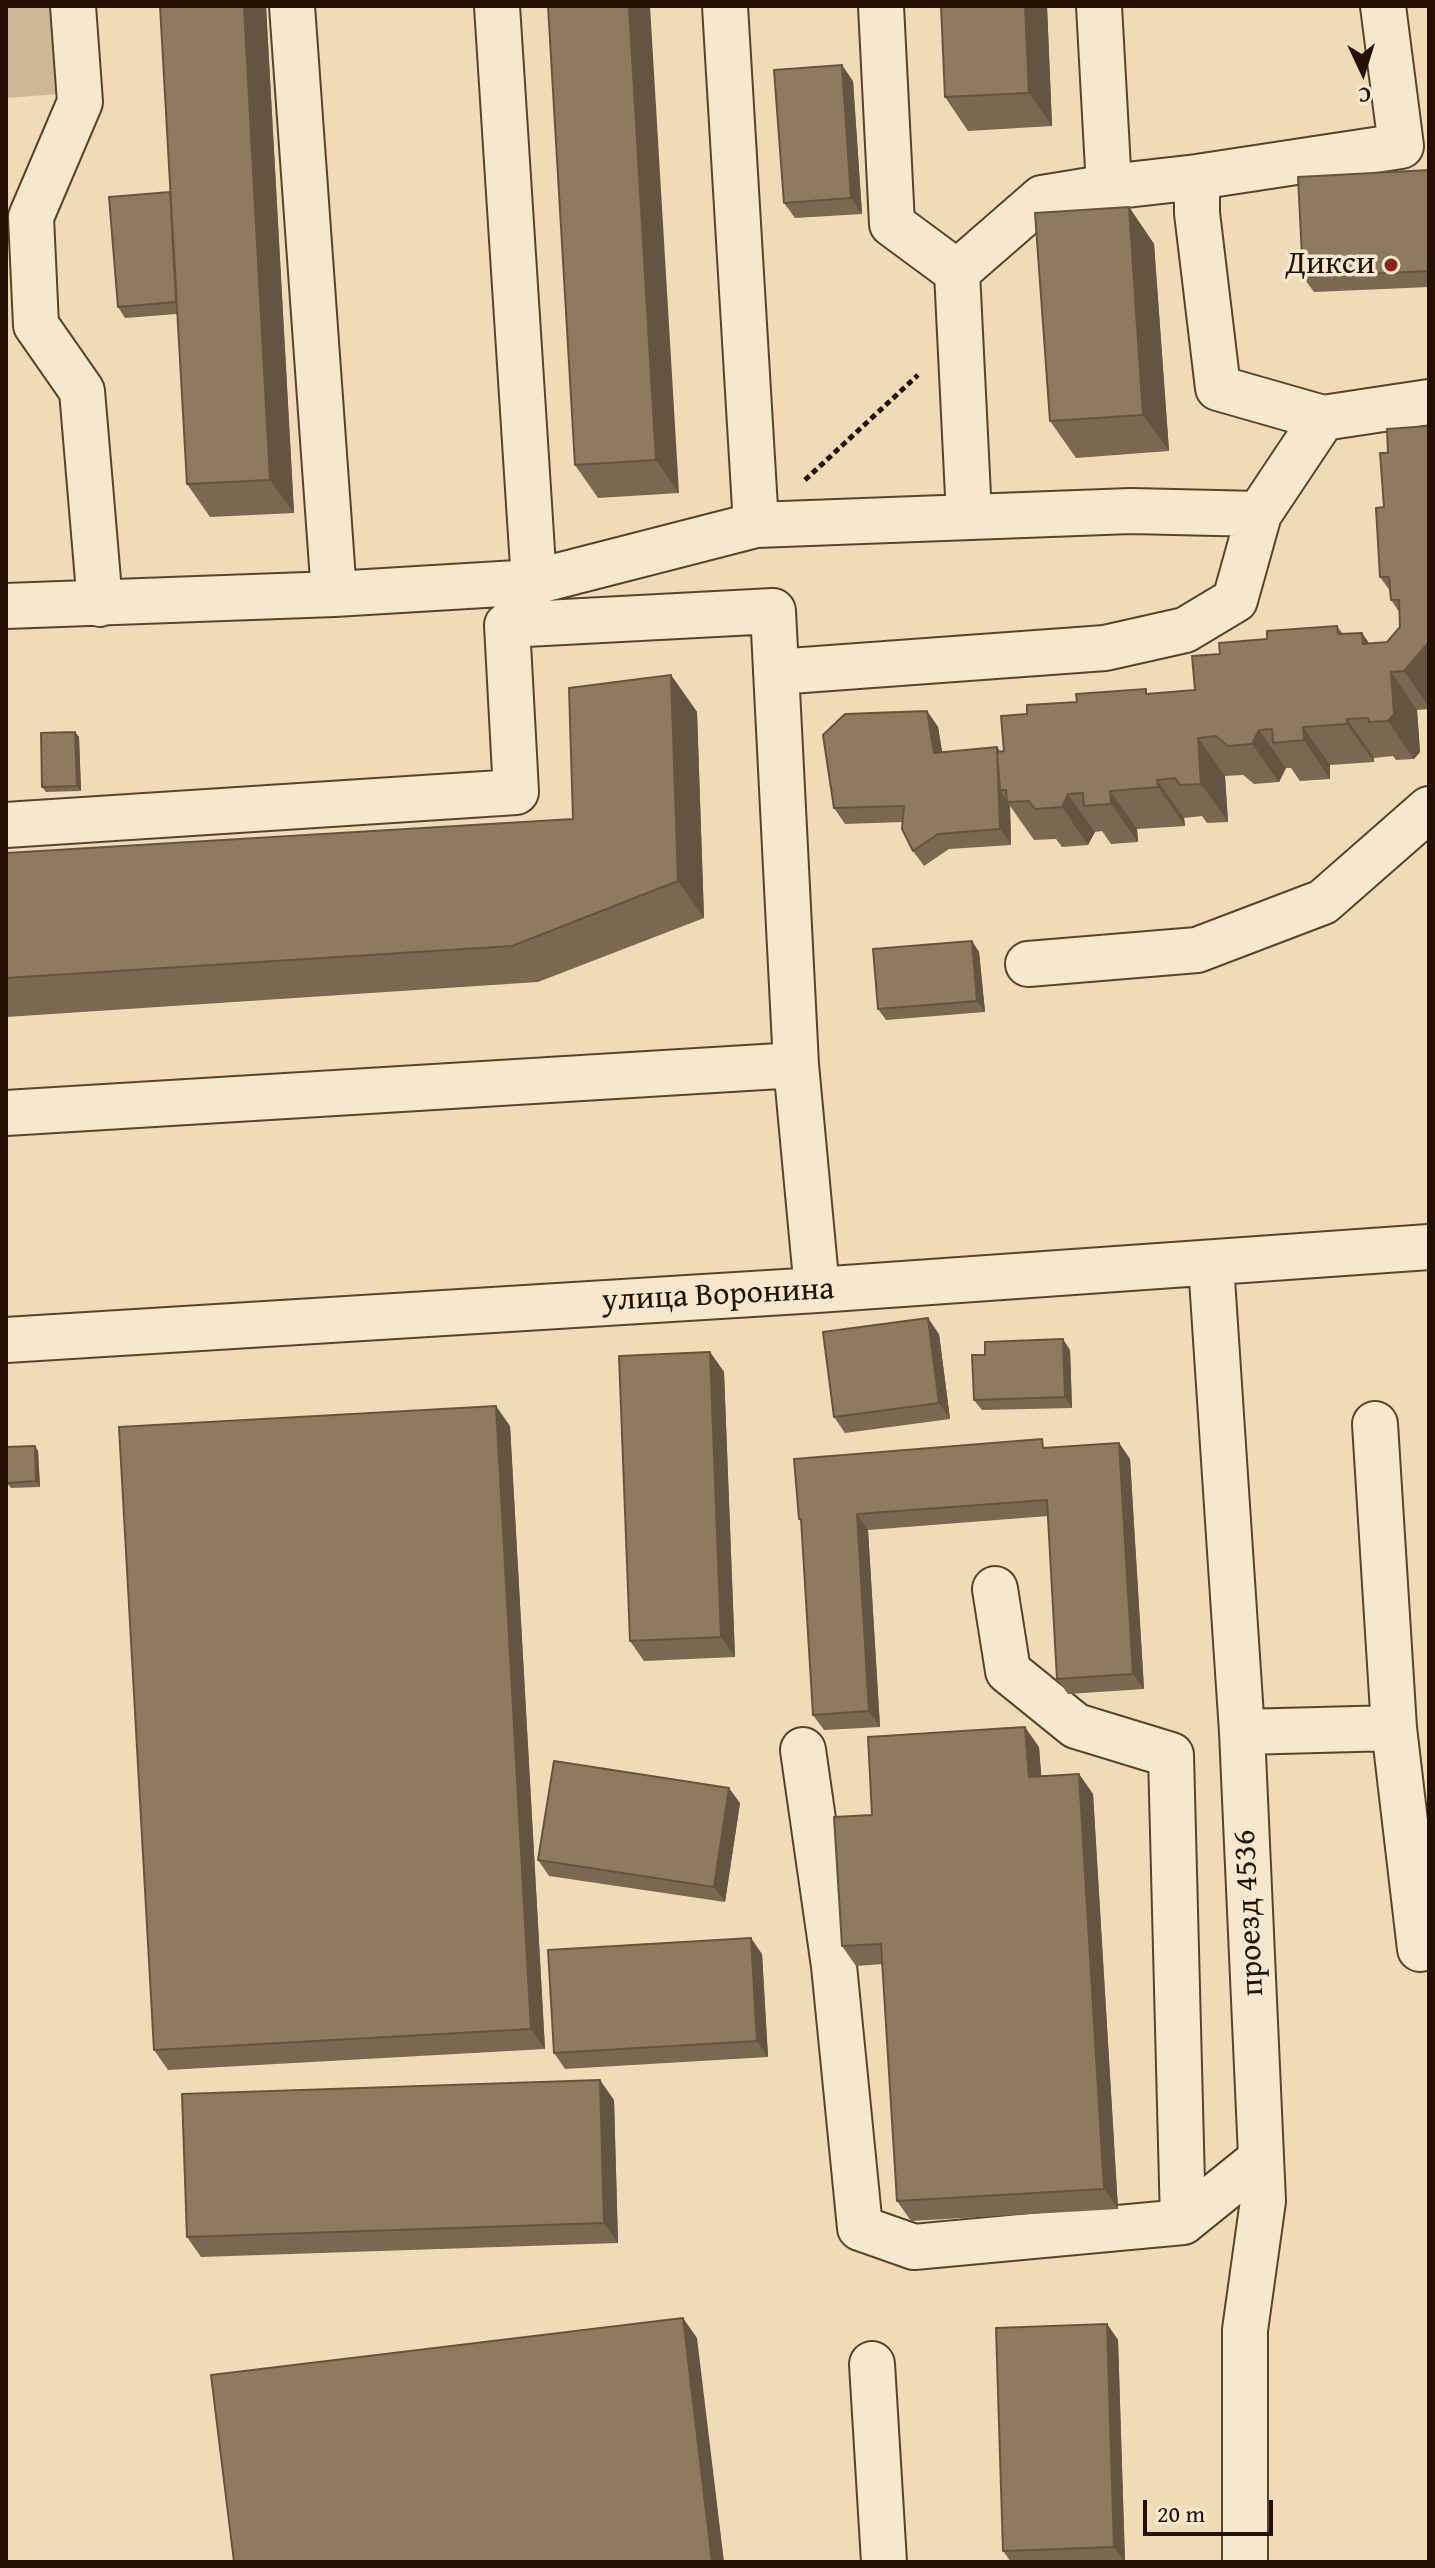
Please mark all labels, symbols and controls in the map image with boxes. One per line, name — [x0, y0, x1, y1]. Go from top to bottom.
north arrow — [1323, 32, 1403, 112]
text: С — [1357, 80, 1372, 112]
place label: Дикси — [1286, 246, 1375, 284]
marker: Дикси — [1382, 256, 1400, 274]
street label: улица Воронина — [601, 1271, 835, 1321]
street label: проезд 4536 — [1226, 1829, 1274, 1997]
scale bar — [1147, 2484, 1277, 2534]
text: 20 m — [1157, 2496, 1205, 2531]

